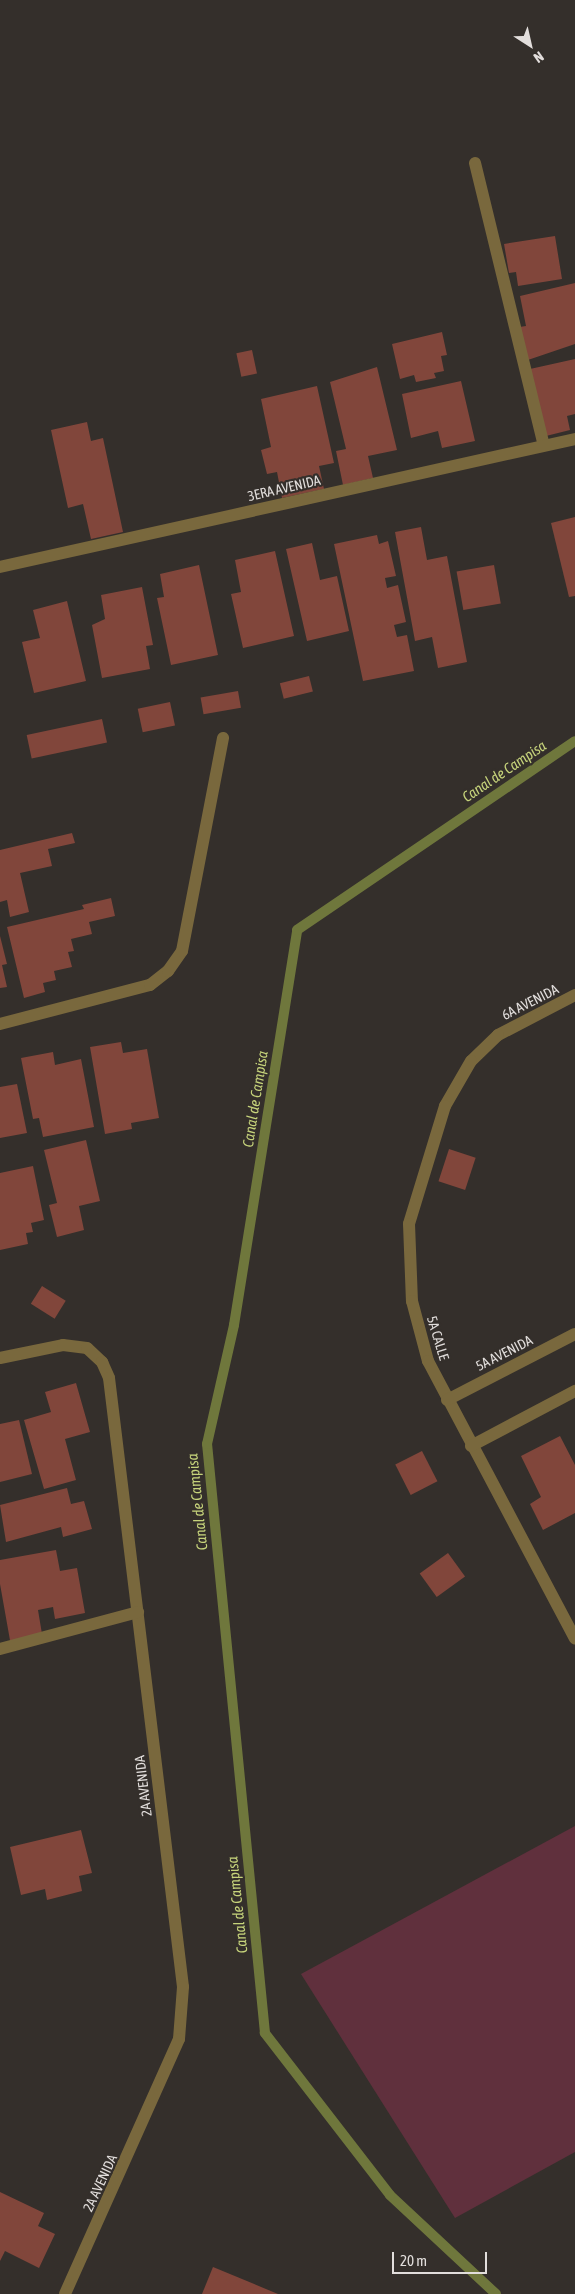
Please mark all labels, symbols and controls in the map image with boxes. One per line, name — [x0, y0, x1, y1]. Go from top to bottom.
north arrow — [505, 20, 555, 70]
text: N — [531, 48, 547, 66]
street label: 3ERA AVENIDA — [246, 471, 322, 505]
water label: Canal de Campisa — [459, 736, 549, 806]
street label: 6A AVENIDA — [499, 981, 561, 1023]
water label: Canal de Campisa — [238, 1050, 272, 1148]
street label: 5A CALLE — [423, 1314, 453, 1362]
street label: 5A AVENIDA — [473, 1332, 535, 1374]
water label: Canal de Campisa — [183, 1453, 211, 1551]
street label: 2A AVENIDA — [131, 1755, 155, 1817]
water label: Canal de Campisa — [223, 1856, 251, 1954]
street label: 2A AVENIDA — [79, 2152, 121, 2214]
scale bar — [395, 2242, 490, 2274]
text: 20 m — [400, 2252, 427, 2269]

